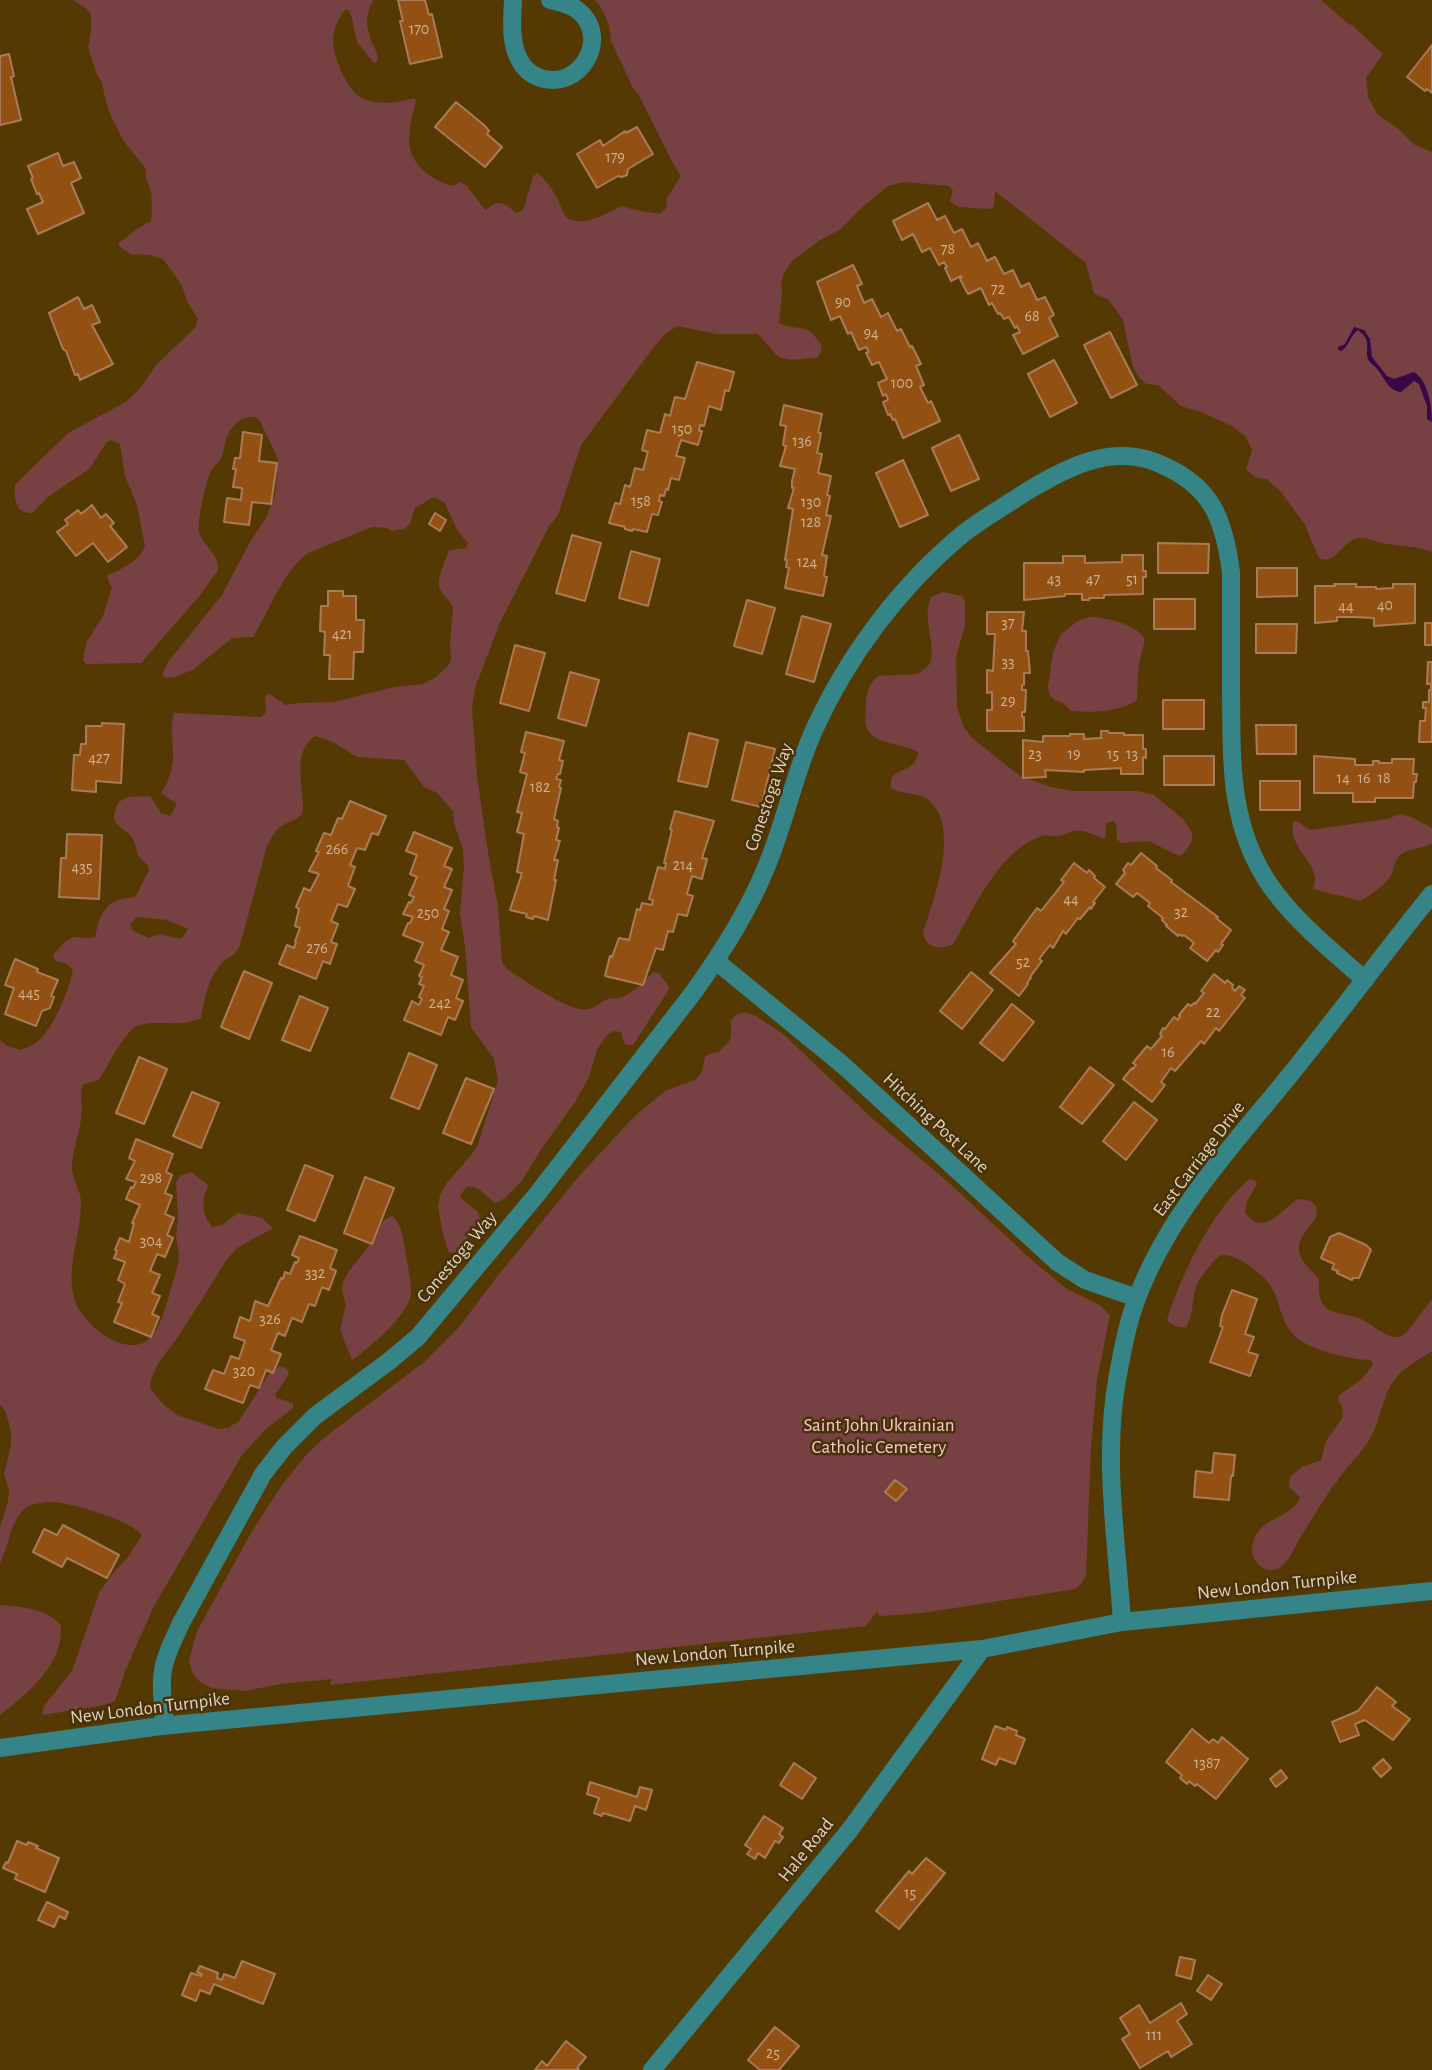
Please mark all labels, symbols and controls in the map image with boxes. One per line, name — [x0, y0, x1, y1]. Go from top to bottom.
house number: 170 — [409, 19, 429, 39]
house number: 179 — [605, 147, 625, 167]
house number: 78 — [941, 239, 955, 259]
house number: 72 — [991, 279, 1005, 299]
house number: 90 — [835, 292, 851, 312]
house number: 68 — [1024, 306, 1040, 326]
house number: 94 — [863, 323, 879, 343]
house number: 100 — [891, 373, 913, 393]
house number: 150 — [672, 419, 692, 439]
house number: 136 — [792, 431, 812, 451]
house number: 158 — [631, 491, 651, 511]
house number: 130 — [801, 492, 821, 512]
house number: 128 — [801, 512, 821, 532]
house number: 124 — [797, 552, 817, 572]
house number: 43 — [1047, 569, 1061, 589]
house number: 47 — [1086, 569, 1100, 589]
house number: 51 — [1126, 569, 1138, 589]
house number: 40 — [1377, 595, 1393, 615]
house number: 44 — [1338, 596, 1354, 616]
house number: 37 — [1001, 613, 1015, 633]
house number: 421 — [332, 624, 352, 644]
house number: 33 — [1001, 652, 1015, 672]
house number: 29 — [1001, 691, 1015, 711]
street label: Conestoga Way — [740, 740, 798, 854]
house number: 23 — [1028, 744, 1042, 764]
house number: 19 — [1067, 744, 1081, 764]
house number: 15 — [1107, 744, 1119, 764]
house number: 13 — [1126, 744, 1138, 764]
house number: 427 — [88, 748, 110, 768]
house number: 14 — [1336, 768, 1350, 788]
house number: 16 — [1357, 768, 1371, 788]
house number: 18 — [1377, 768, 1391, 788]
house number: 182 — [530, 777, 550, 797]
house number: 266 — [326, 839, 348, 859]
house number: 214 — [673, 855, 693, 875]
house number: 435 — [72, 857, 92, 877]
house number: 44 — [1063, 889, 1079, 909]
house number: 32 — [1174, 902, 1188, 922]
house number: 250 — [417, 903, 439, 923]
house number: 276 — [306, 938, 328, 958]
house number: 52 — [1016, 952, 1030, 972]
house number: 445 — [18, 983, 40, 1003]
house number: 242 — [429, 993, 451, 1013]
house number: 22 — [1206, 1002, 1220, 1022]
house number: 16 — [1161, 1042, 1175, 1062]
street label: Hitching Post Lane — [878, 1068, 994, 1178]
street label: East Carriage Drive — [1148, 1097, 1250, 1221]
house number: 298 — [140, 1168, 162, 1188]
street label: Conestoga Way — [412, 1206, 502, 1308]
house number: 304 — [140, 1231, 162, 1251]
house number: 332 — [305, 1263, 325, 1283]
house number: 326 — [259, 1309, 281, 1329]
house number: 320 — [233, 1361, 255, 1381]
park label: Saint John Ukrainian Catholic Cemetery — [803, 1414, 955, 1458]
street label: New London Turnpike — [1196, 1565, 1358, 1605]
street label: New London Turnpike — [634, 1635, 796, 1671]
street label: New London Turnpike — [69, 1687, 231, 1729]
house number: 1387 — [1194, 1753, 1220, 1773]
street label: Hale Road — [773, 1813, 839, 1887]
house number: 15 — [904, 1883, 916, 1903]
house number: 111 — [1146, 2025, 1162, 2045]
house number: 25 — [766, 2043, 780, 2063]

